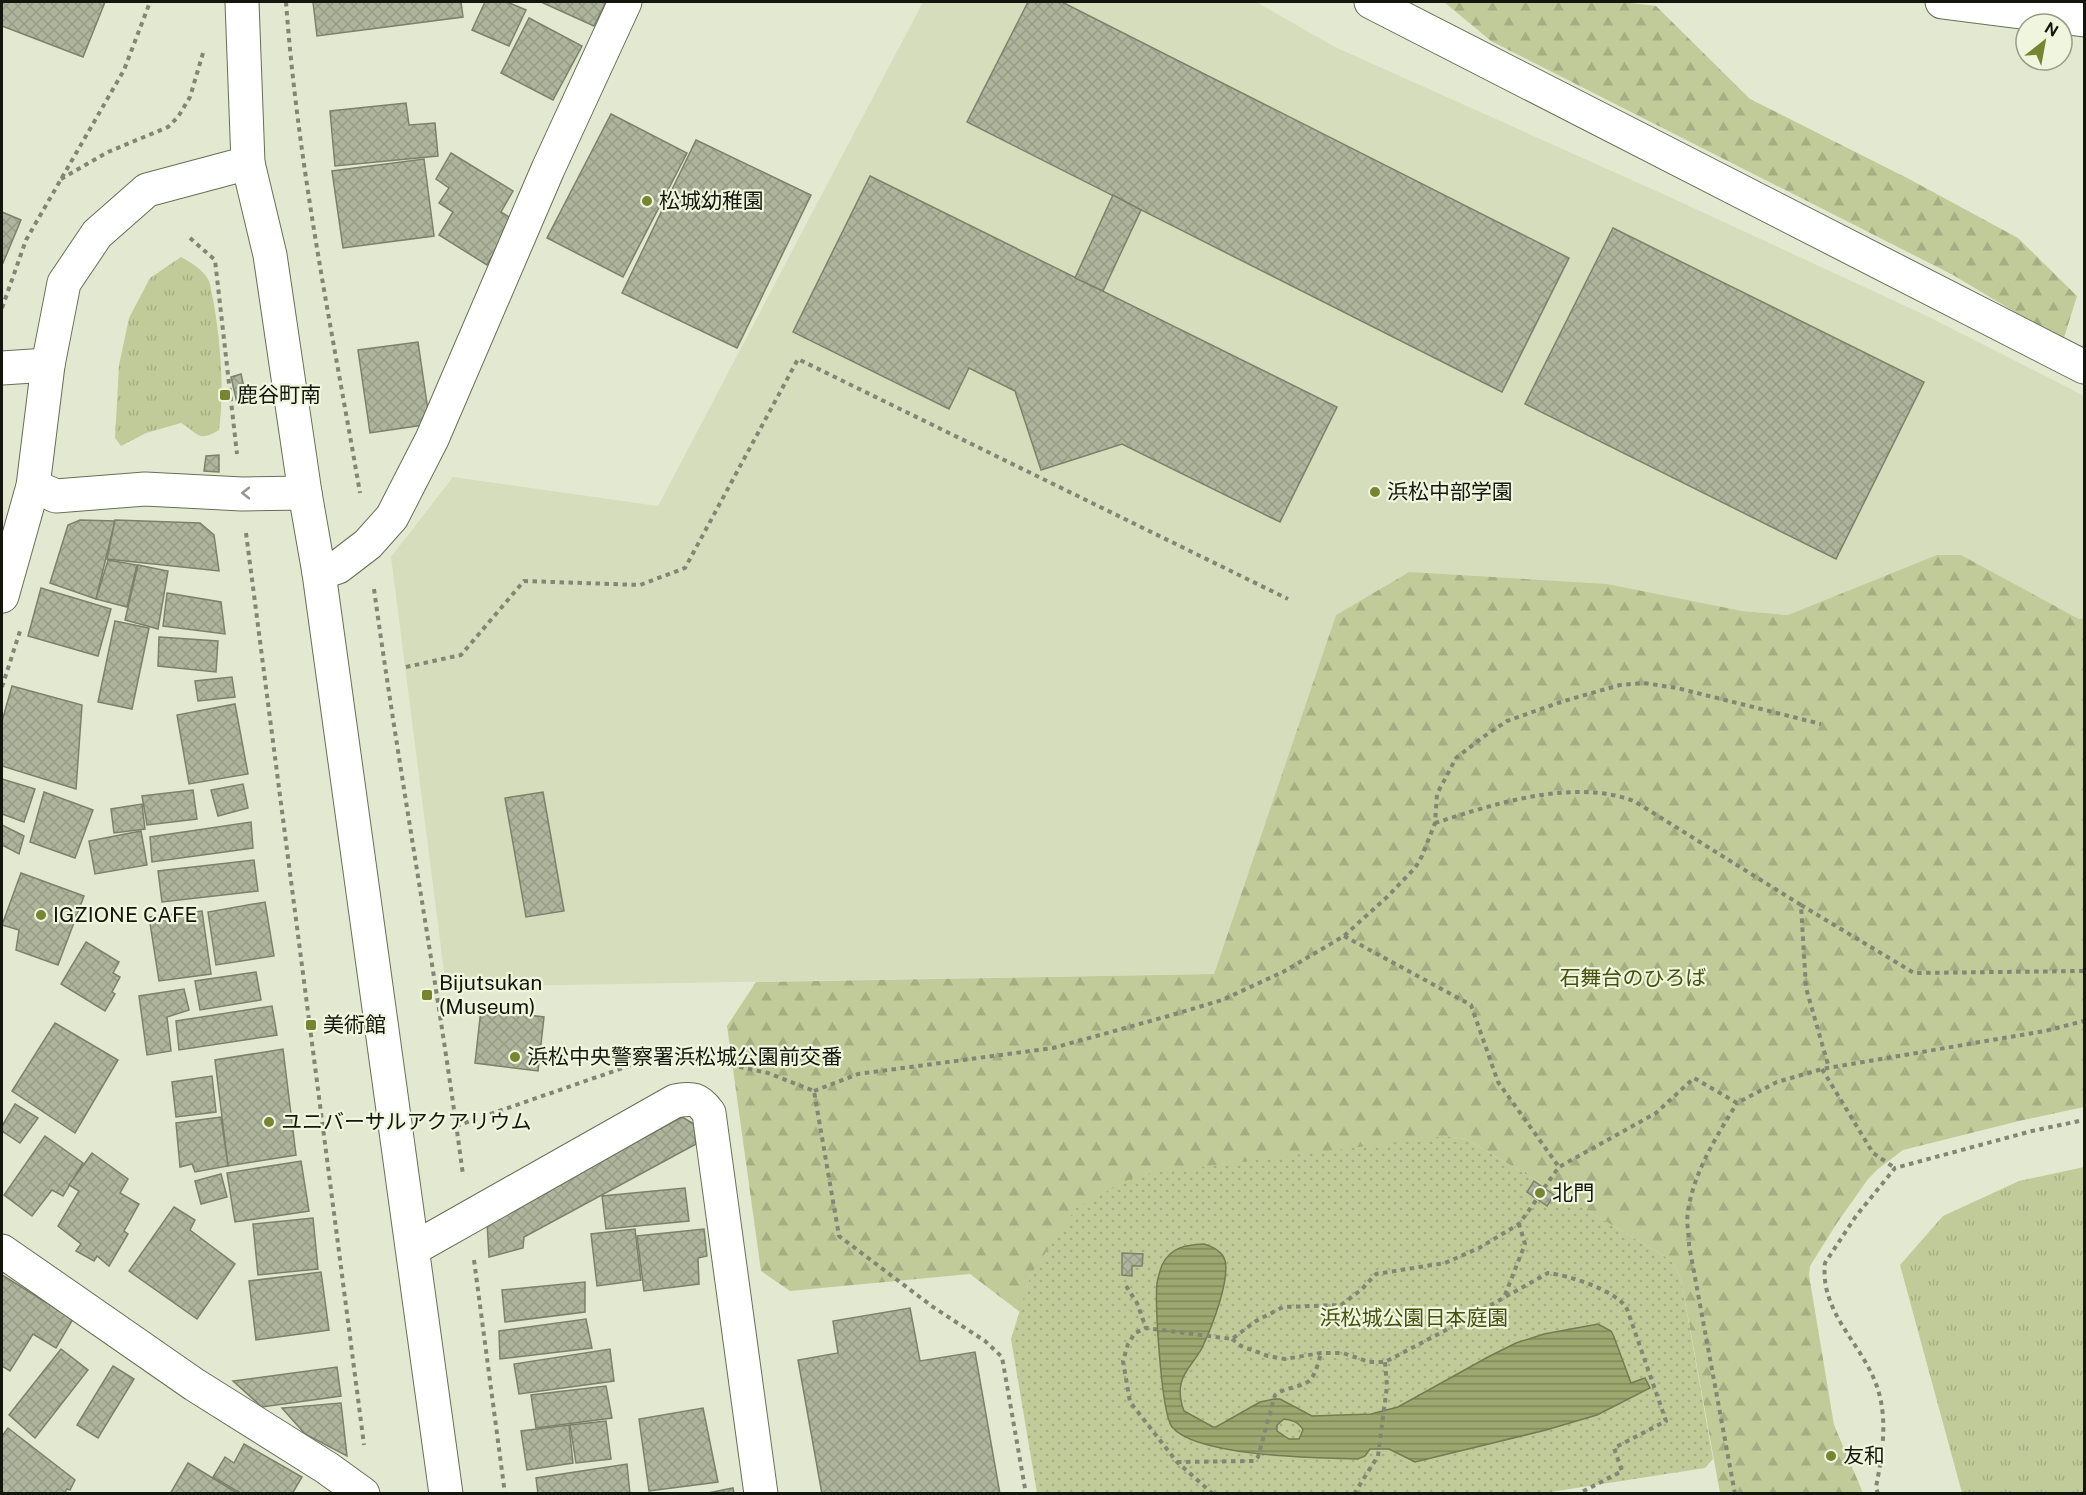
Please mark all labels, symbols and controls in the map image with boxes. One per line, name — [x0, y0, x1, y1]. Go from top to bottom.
north arrow — [2014, 12, 2074, 72]
text: N — [2041, 18, 2062, 41]
place label: 松城幼稚園 — [659, 188, 764, 213]
marker: 松城幼稚園 — [640, 194, 654, 208]
place label: 鹿谷町南 — [237, 382, 321, 407]
marker: 鹿谷町南 — [218, 388, 232, 402]
place label: 浜松中部学園 — [1387, 479, 1513, 504]
marker: 浜松中部学園 — [1368, 485, 1382, 499]
one-way arrow — [242, 487, 251, 499]
place label: IGZIONE CAFE — [53, 902, 198, 927]
marker: IGZIONE CAFE — [34, 908, 48, 922]
park label: 石舞台のひろば — [1560, 965, 1707, 990]
place label: Bijutsukan (Museum) — [439, 970, 542, 1019]
marker: Bijutsukan (Museum) — [420, 988, 434, 1002]
place label: 美術館 — [323, 1012, 386, 1037]
marker: 美術館 — [304, 1018, 318, 1032]
place label: 浜松中央警察署浜松城公園前交番 — [527, 1044, 842, 1069]
marker: 浜松中央警察署浜松城公園前交番 — [508, 1050, 522, 1064]
place label: ユニバーサルアクアリウム — [281, 1109, 532, 1134]
marker: ユニバーサルアクアリウム — [262, 1115, 276, 1129]
place label: 北門 — [1552, 1180, 1594, 1205]
marker: 北門 — [1533, 1186, 1547, 1200]
park label: 浜松城公園日本庭園 — [1320, 1305, 1509, 1330]
place label: 友和 — [1843, 1443, 1885, 1468]
marker: 友和 — [1824, 1449, 1838, 1463]

